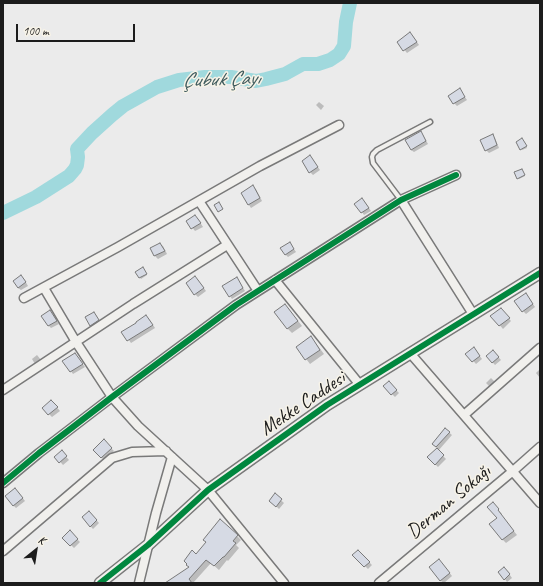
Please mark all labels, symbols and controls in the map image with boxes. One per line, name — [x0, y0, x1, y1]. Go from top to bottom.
scale bar — [18, 16, 137, 42]
text: 100 m — [23, 23, 49, 39]
water label: Çubuk Çayı — [182, 66, 260, 94]
street label: Mekke Caddesi — [256, 367, 350, 441]
street label: Derman Sokağı — [402, 460, 496, 544]
north arrow — [16, 530, 56, 570]
text: K — [36, 532, 48, 547]

